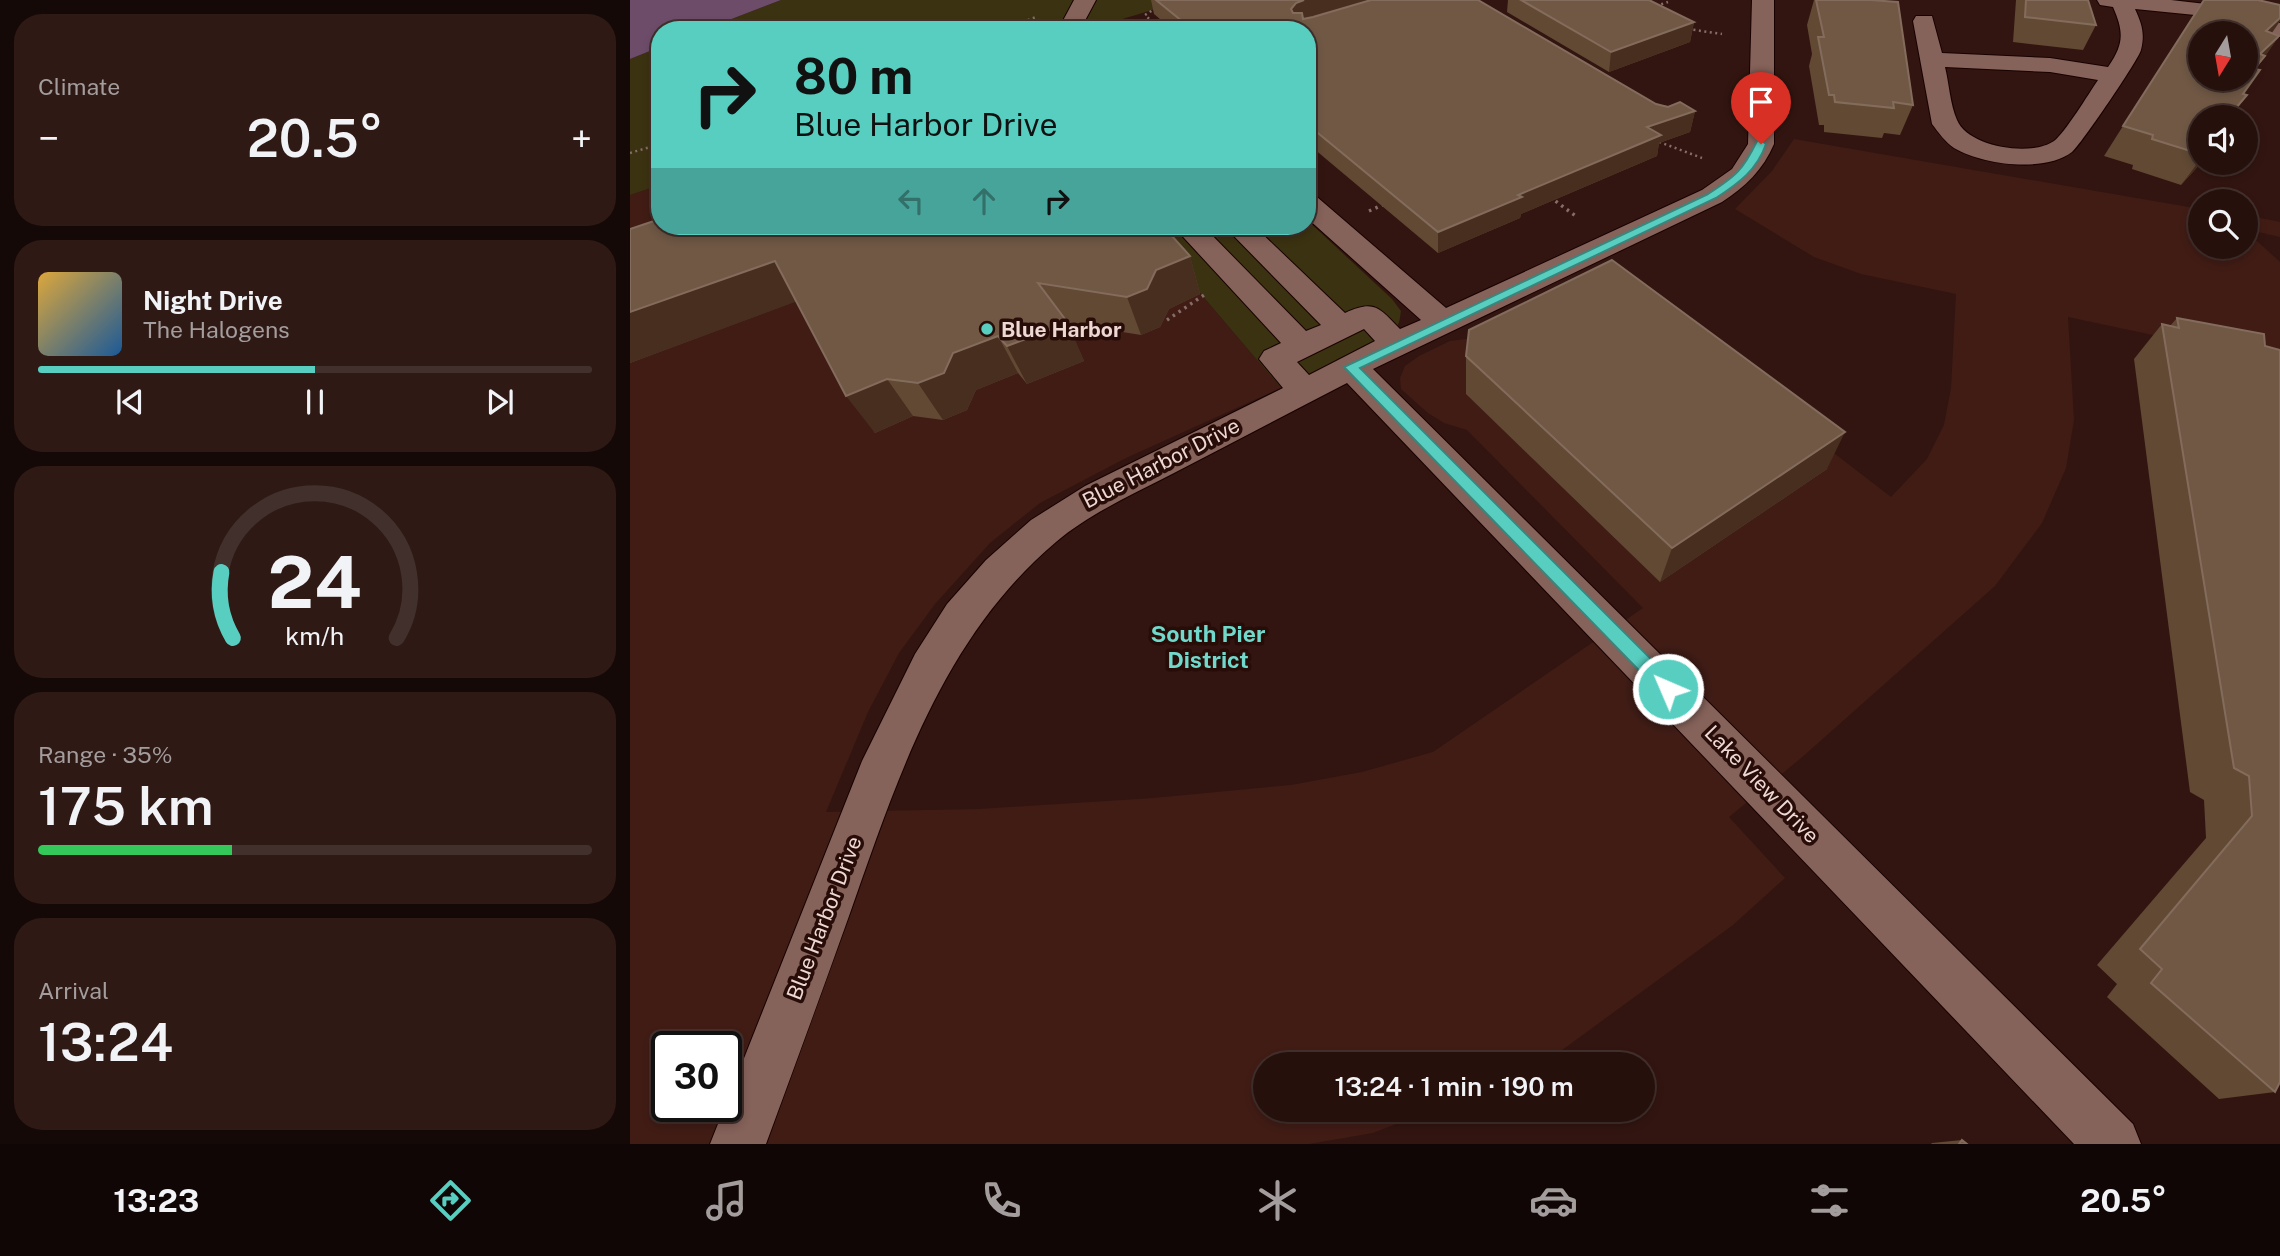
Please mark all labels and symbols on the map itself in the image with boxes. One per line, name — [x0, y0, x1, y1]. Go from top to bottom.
north arrow — [2188, 21, 2258, 91]
pin — [1731, 72, 1791, 144]
place label: Blue Harbor — [1001, 317, 1122, 342]
marker: Blue Harbor — [979, 321, 995, 337]
street label: Blue Harbor Drive — [1078, 413, 1244, 513]
district label: South Pier District — [1151, 620, 1265, 673]
position arrow — [1631, 652, 1705, 726]
street label: Lake View Drive — [1700, 720, 1824, 848]
street label: Blue Harbor Drive — [781, 833, 867, 1003]
speed limit sign: 30 — [651, 1031, 742, 1122]

